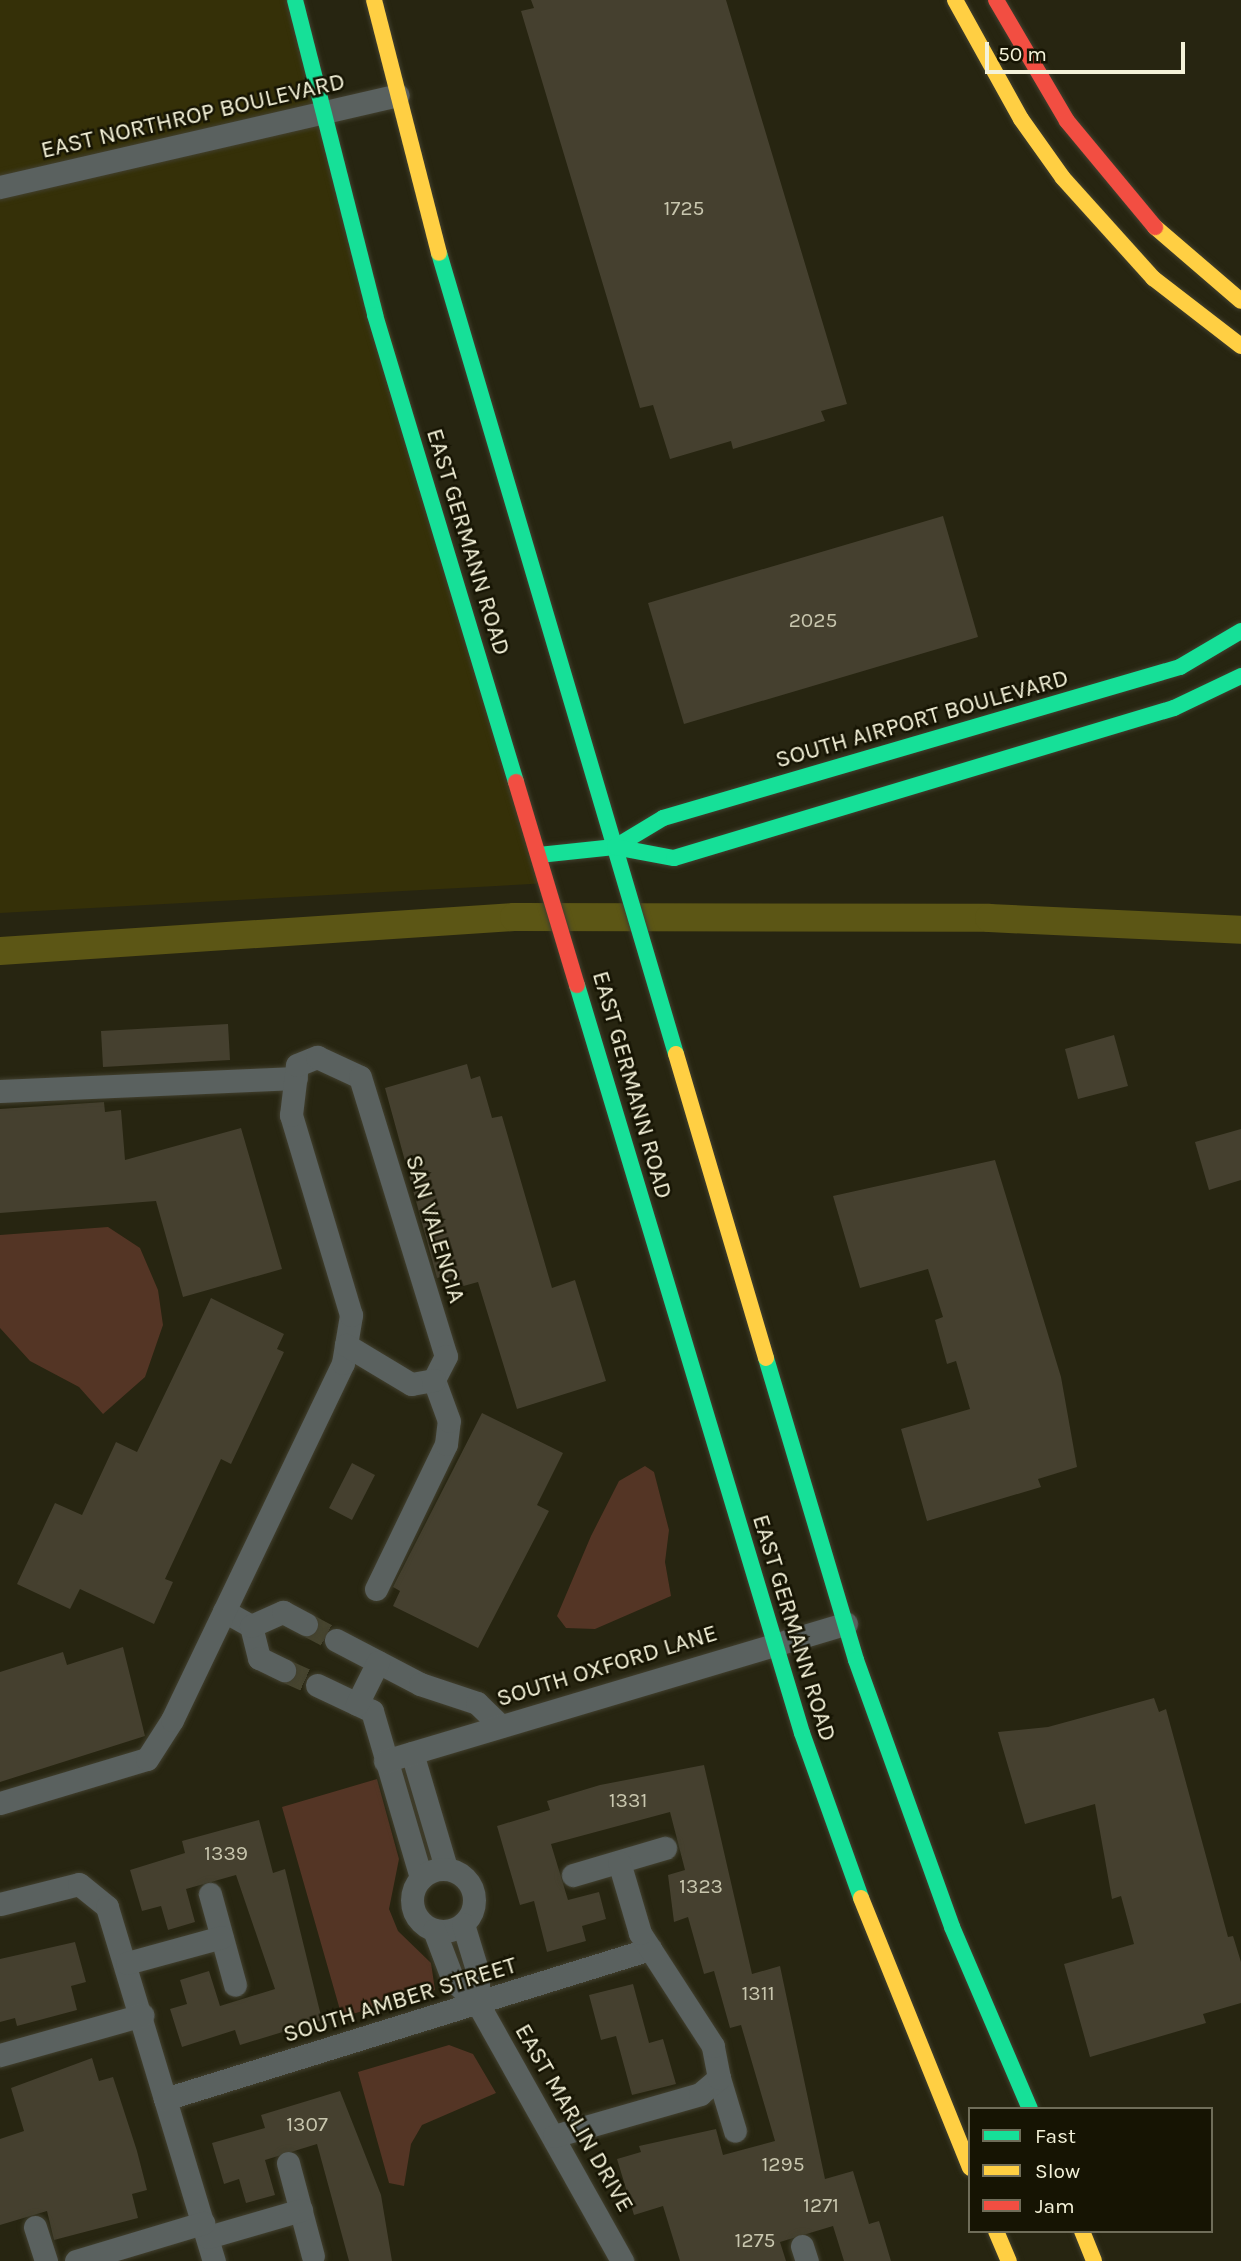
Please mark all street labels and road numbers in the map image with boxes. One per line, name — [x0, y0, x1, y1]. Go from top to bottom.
street label: EAST NORTHROP BOULEVARD — [38, 67, 348, 165]
street label: EAST GERMANN ROAD — [420, 425, 516, 659]
street label: SOUTH AIRPORT BOULEVARD — [772, 663, 1072, 775]
street label: EAST GERMANN ROAD — [586, 968, 678, 1202]
street label: SAN VALENCIA — [399, 1152, 471, 1306]
street label: EAST GERMANN ROAD — [746, 1511, 842, 1745]
street label: SOUTH OXFORD LANE — [493, 1619, 721, 1713]
street label: SOUTH AMBER STREET — [280, 1951, 520, 2049]
street label: EAST MARLIN DRIVE — [508, 2019, 640, 2217]

